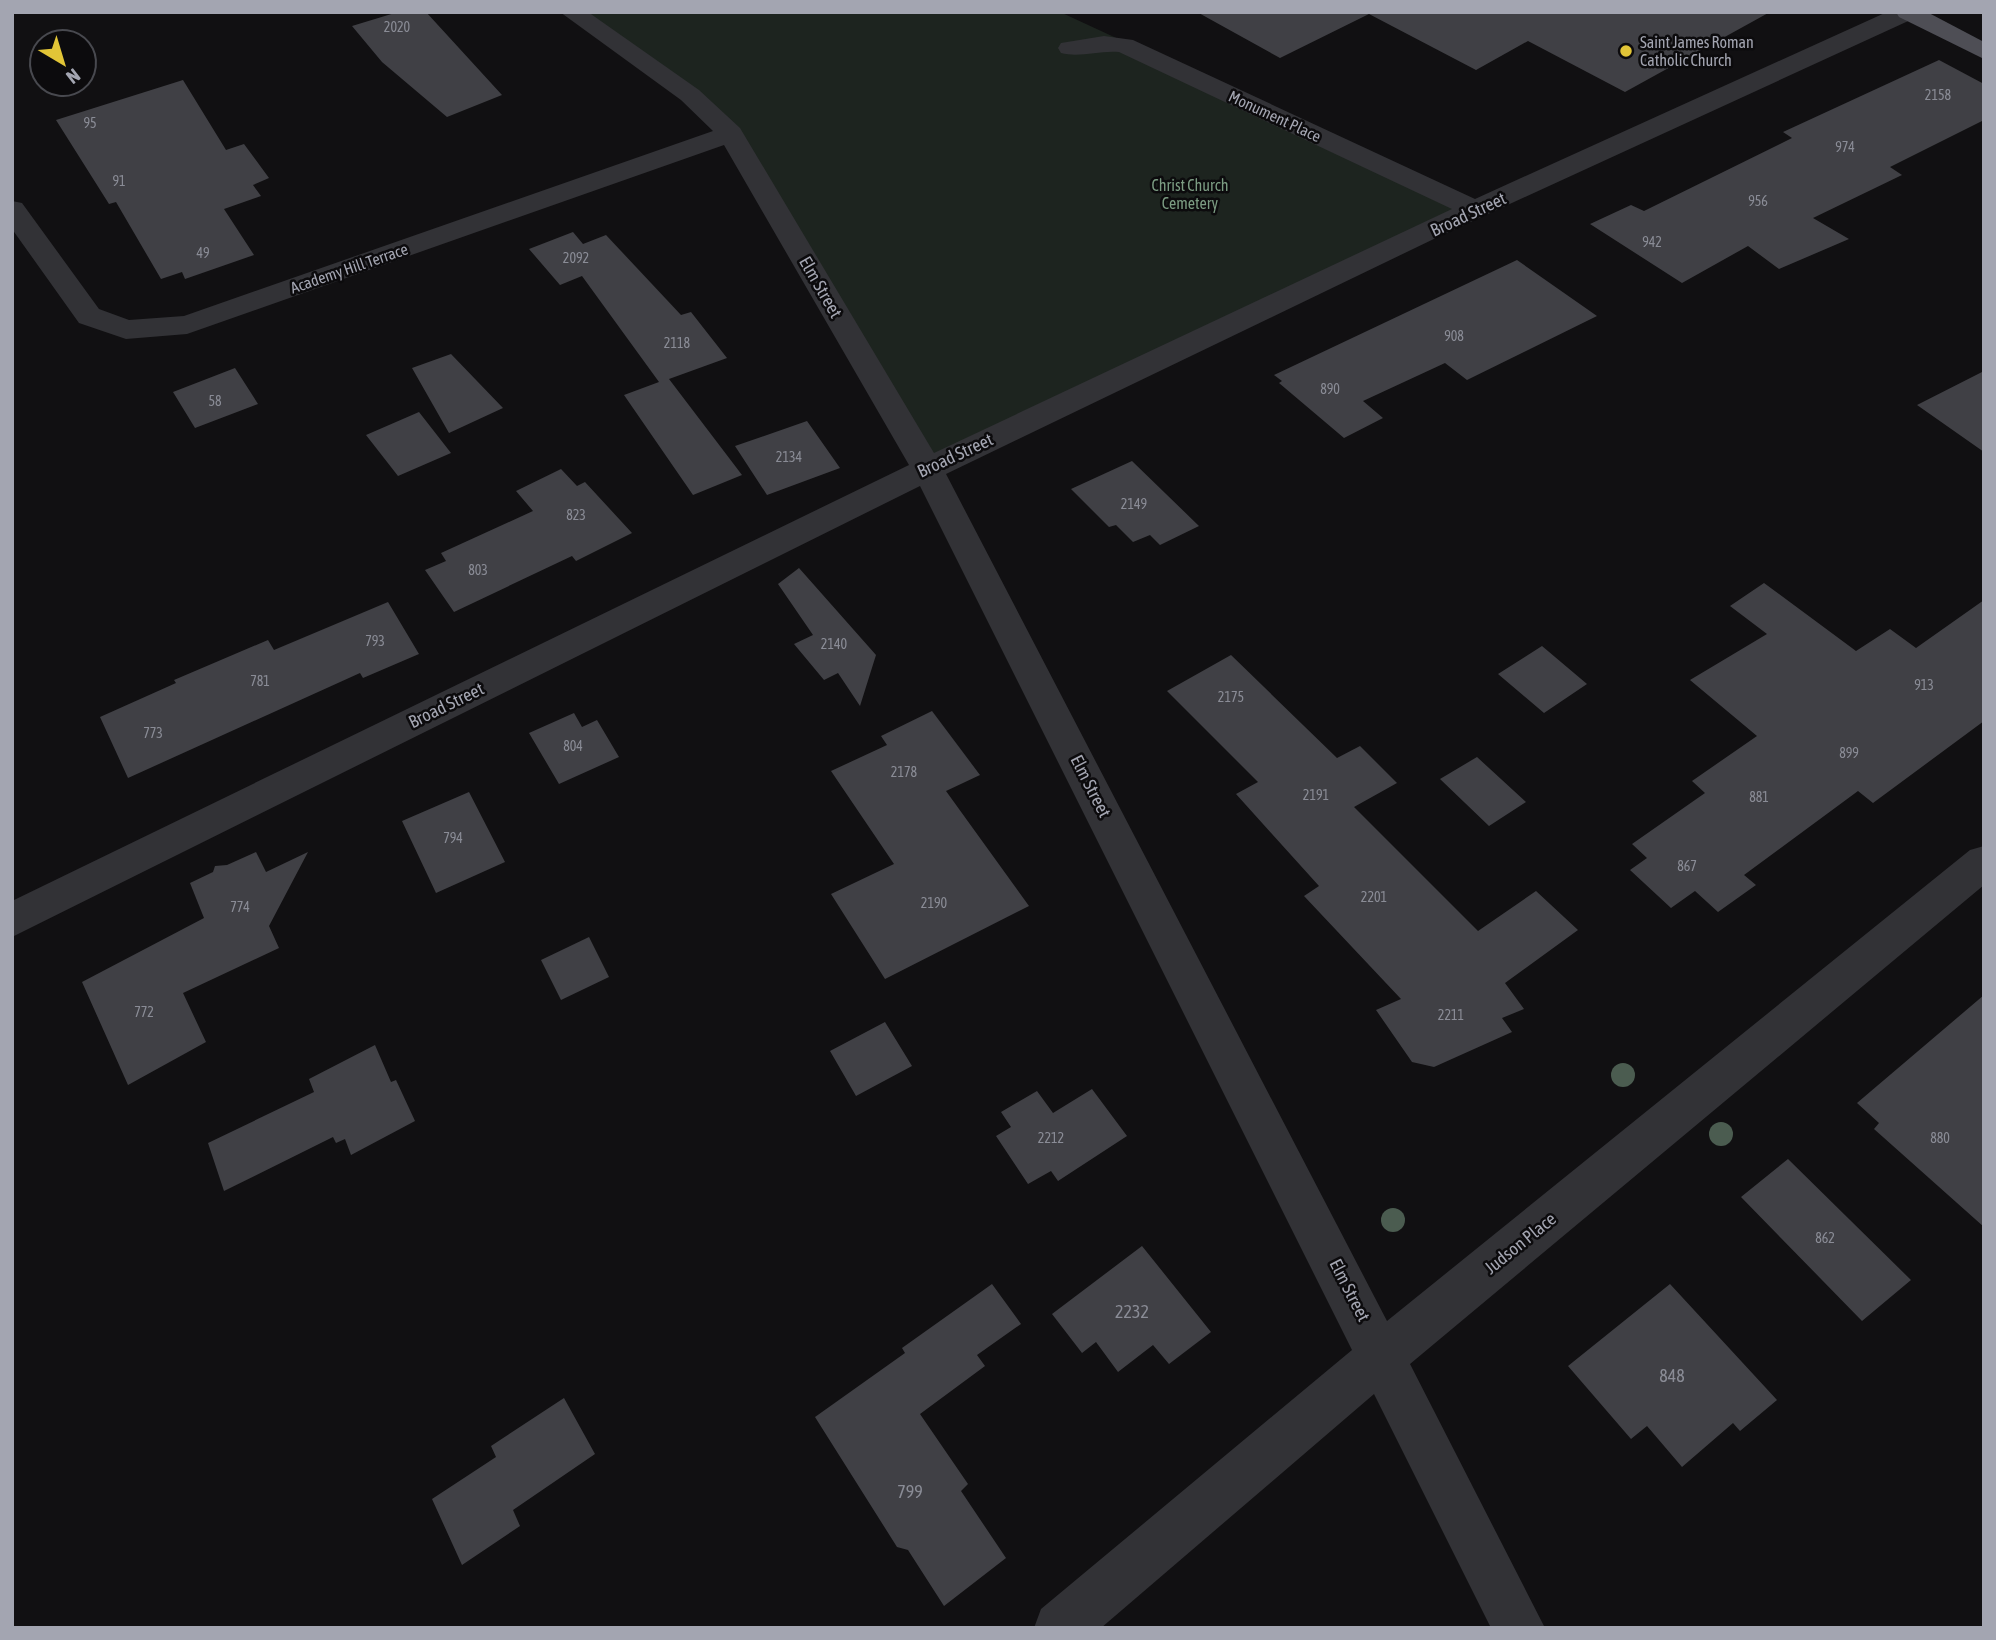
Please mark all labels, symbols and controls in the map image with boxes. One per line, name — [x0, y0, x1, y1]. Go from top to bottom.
house number: 2020 — [384, 19, 411, 35]
north arrow — [28, 28, 98, 98]
place label: Saint James Roman Catholic Church — [1640, 33, 1754, 69]
marker: Saint James Roman Catholic Church — [1618, 43, 1634, 59]
text: N — [62, 64, 85, 89]
street label: Monument Place — [1226, 87, 1324, 145]
house number: 2158 — [1925, 87, 1952, 103]
house number: 95 — [83, 115, 97, 131]
house number: 974 — [1835, 139, 1855, 155]
house number: 91 — [112, 173, 126, 189]
park label: Christ Church Cemetery — [1152, 176, 1228, 213]
street label: Broad Street — [1427, 187, 1509, 241]
house number: 956 — [1748, 193, 1768, 209]
house number: 942 — [1642, 234, 1662, 250]
street label: Academy Hill Terrace — [288, 239, 410, 297]
house number: 49 — [196, 245, 210, 261]
house number: 2092 — [563, 250, 589, 266]
street label: Elm Street — [795, 253, 847, 321]
house number: 908 — [1444, 328, 1464, 344]
house number: 2118 — [664, 335, 691, 351]
house number: 890 — [1320, 381, 1340, 397]
house number: 58 — [208, 393, 222, 409]
street label: Broad Street — [914, 428, 996, 482]
house number: 2134 — [776, 449, 803, 465]
house number: 2149 — [1121, 496, 1147, 512]
house number: 823 — [566, 507, 586, 523]
house number: 803 — [468, 562, 488, 578]
house number: 793 — [365, 633, 385, 649]
house number: 2140 — [821, 636, 848, 652]
house number: 781 — [250, 673, 270, 689]
house number: 913 — [1914, 677, 1934, 693]
street label: Broad Street — [405, 678, 487, 732]
house number: 2175 — [1218, 689, 1244, 705]
house number: 773 — [143, 725, 163, 741]
house number: 804 — [563, 738, 583, 754]
house number: 899 — [1839, 745, 1859, 761]
street label: Elm Street — [1066, 751, 1116, 821]
house number: 2178 — [891, 764, 918, 780]
house number: 2191 — [1303, 787, 1329, 803]
house number: 881 — [1749, 789, 1769, 805]
house number: 794 — [443, 830, 463, 846]
house number: 867 — [1677, 858, 1697, 874]
house number: 2201 — [1361, 889, 1387, 905]
house number: 2190 — [921, 895, 948, 911]
house number: 774 — [230, 899, 250, 915]
house number: 772 — [134, 1004, 154, 1020]
house number: 2211 — [1438, 1007, 1464, 1023]
house number: 2212 — [1038, 1130, 1064, 1146]
house number: 880 — [1930, 1130, 1950, 1146]
street label: Judson Place — [1480, 1208, 1560, 1278]
house number: 862 — [1815, 1230, 1835, 1246]
street label: Elm Street — [1325, 1255, 1375, 1325]
house number: 2232 — [1115, 1301, 1149, 1322]
house number: 848 — [1659, 1365, 1685, 1386]
house number: 799 — [897, 1481, 923, 1502]

